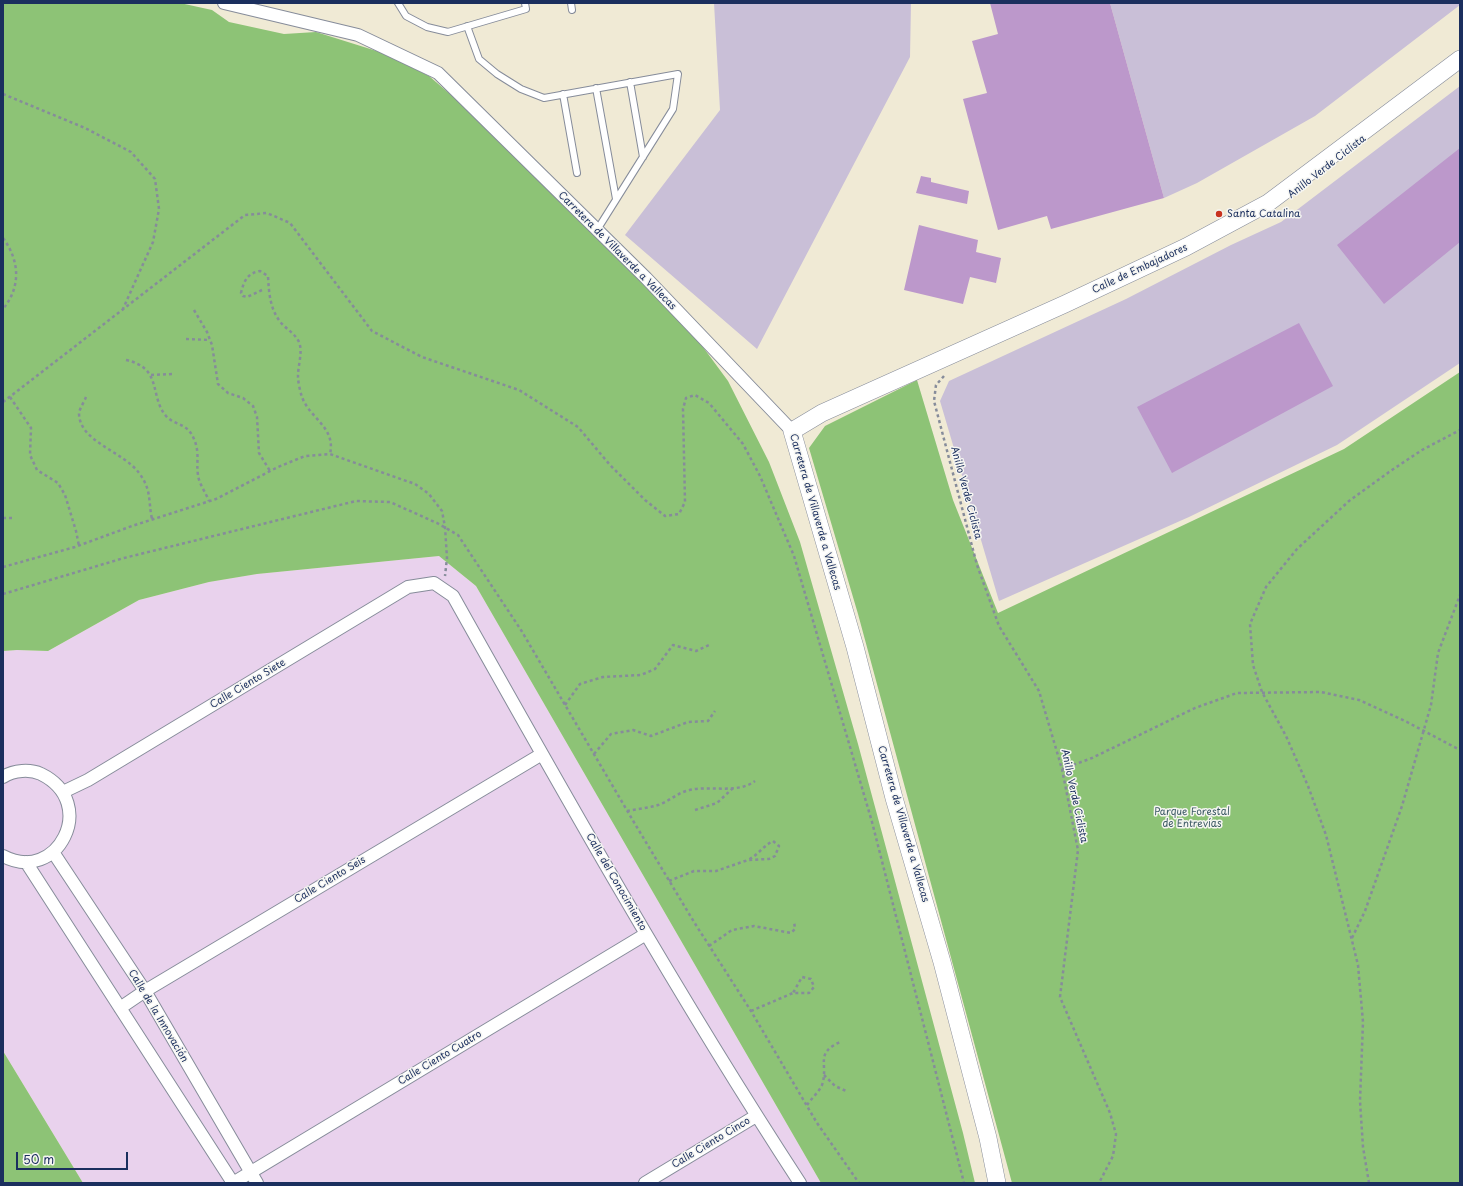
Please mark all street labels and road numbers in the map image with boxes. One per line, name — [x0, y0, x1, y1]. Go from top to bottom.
street label: Anillo Verde Ciclista — [1286, 133, 1368, 201]
street label: Carretera de Villaverde a Vallecas — [555, 189, 679, 313]
street label: Calle de Embajadores — [1090, 242, 1190, 296]
street label: Carretera de Villaverde a Vallecas — [787, 432, 843, 592]
street label: Anillo Verde Ciclista — [948, 445, 984, 541]
street label: Calle Ciento Siete — [208, 657, 288, 711]
street label: Carretera de Villaverde a Vallecas — [875, 744, 931, 904]
street label: Anillo Verde Ciclista — [1058, 748, 1090, 844]
street label: Calle del Conocimiento — [583, 831, 649, 933]
street label: Calle Ciento Seis — [292, 854, 368, 906]
street label: Calle de la Innovación — [126, 968, 190, 1064]
street label: Calle Ciento Cuatro — [396, 1028, 484, 1088]
street label: Calle Ciento Cinco — [670, 1115, 752, 1171]

